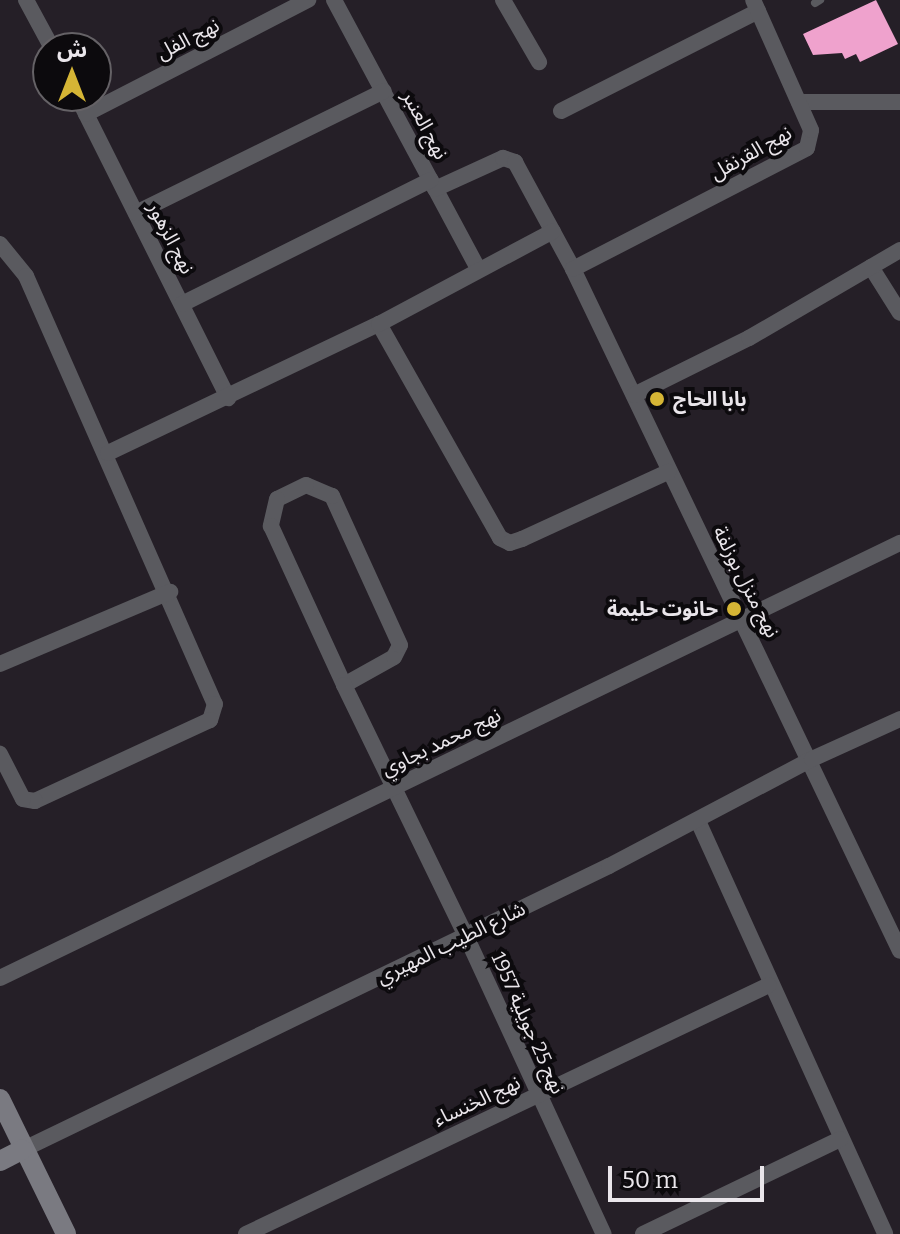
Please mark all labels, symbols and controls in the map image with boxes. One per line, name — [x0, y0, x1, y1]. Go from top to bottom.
street label: نهج الفل — [153, 13, 223, 65]
north arrow — [32, 32, 112, 112]
text: ش — [57, 36, 87, 63]
street label: نهج العنبر — [397, 86, 453, 164]
street label: نهج القرنفل — [706, 121, 796, 185]
street label: نهج الزهور — [143, 198, 199, 278]
place label: بابا الحاج — [673, 387, 747, 411]
marker: بابا الحاج — [648, 390, 666, 408]
street label: نهج منزل بوزلفة — [708, 522, 784, 642]
place label: حانوت حليمة — [607, 597, 718, 621]
marker: حانوت حليمة — [725, 600, 743, 618]
street label: نهج محمد بجاوي — [377, 703, 505, 781]
street label: شارع الطيب المهيري — [373, 897, 529, 989]
street label: نهج 25 جويلية 1957 — [486, 948, 570, 1098]
street label: نهج الخنساء — [430, 1070, 524, 1132]
scale bar — [612, 1150, 768, 1200]
text: 50 m — [622, 1166, 678, 1194]

